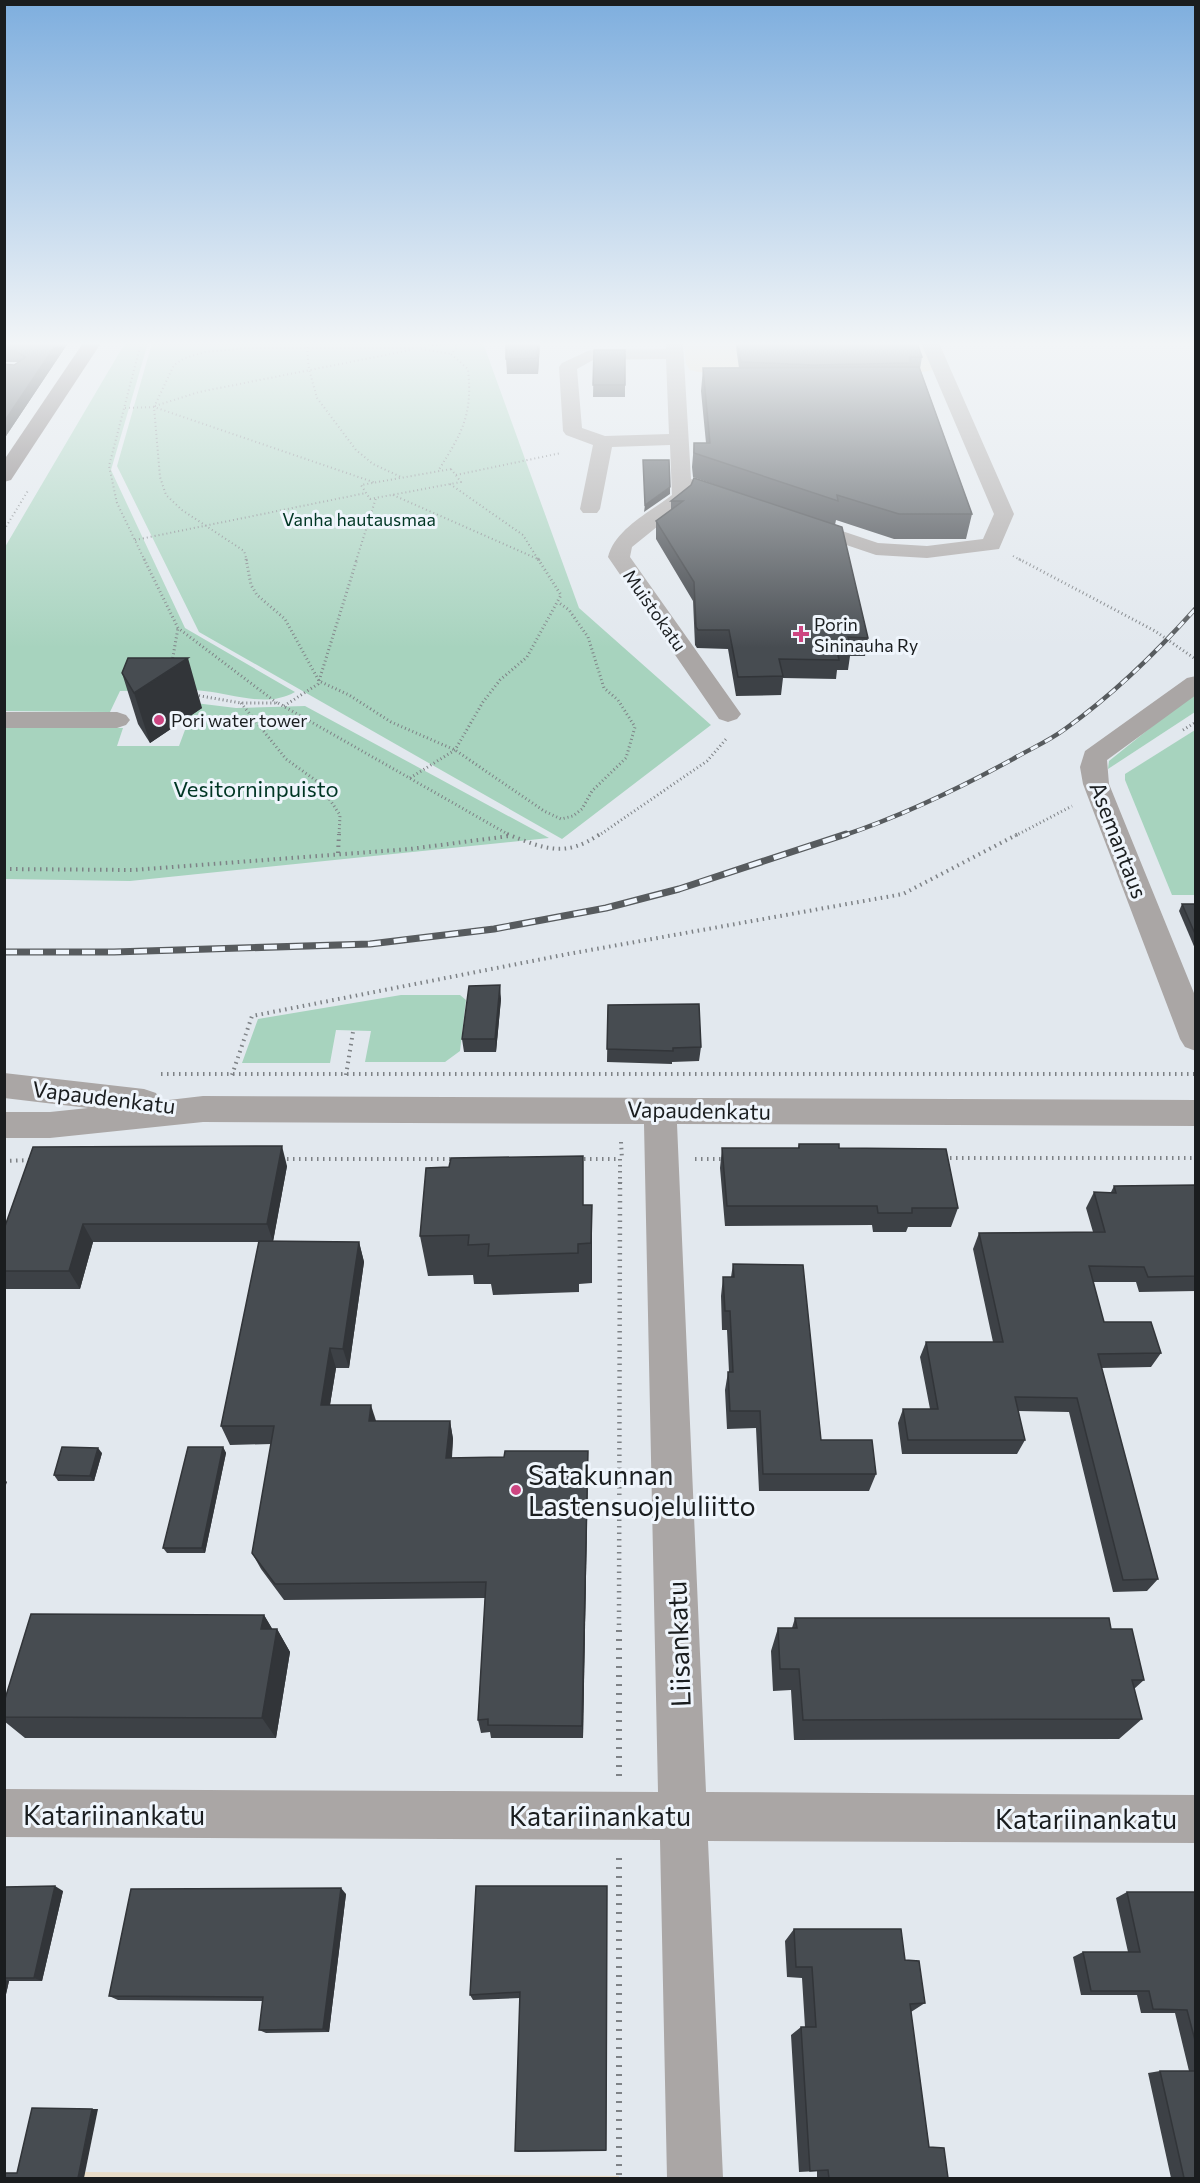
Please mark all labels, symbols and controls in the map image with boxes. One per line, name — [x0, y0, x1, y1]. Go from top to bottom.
park label: Vanha hautausmaa — [282, 508, 436, 530]
street label: Muistokatu — [619, 565, 691, 655]
place label: Porin Sininauha Ry — [814, 613, 918, 656]
marker: Porin Sininauha Ry — [792, 625, 810, 643]
place label: Pori water tower — [171, 709, 308, 731]
marker: Pori water tower — [152, 713, 166, 727]
park label: Vesitorninpuisto — [173, 775, 339, 802]
street label: Asemantaus — [1084, 778, 1154, 902]
street label: Vapaudenkatu — [31, 1075, 177, 1119]
street label: Vapaudenkatu — [627, 1095, 771, 1125]
place label: Satakunnan Lastensuojeluliitto — [528, 1458, 756, 1522]
marker: Satakunnan Lastensuojeluliitto — [509, 1483, 523, 1497]
street label: Liisankatu — [659, 1580, 697, 1708]
street label: Katariinankatu — [23, 1798, 205, 1831]
street label: Katariinankatu — [509, 1799, 691, 1832]
street label: Katariinankatu — [995, 1802, 1177, 1835]

